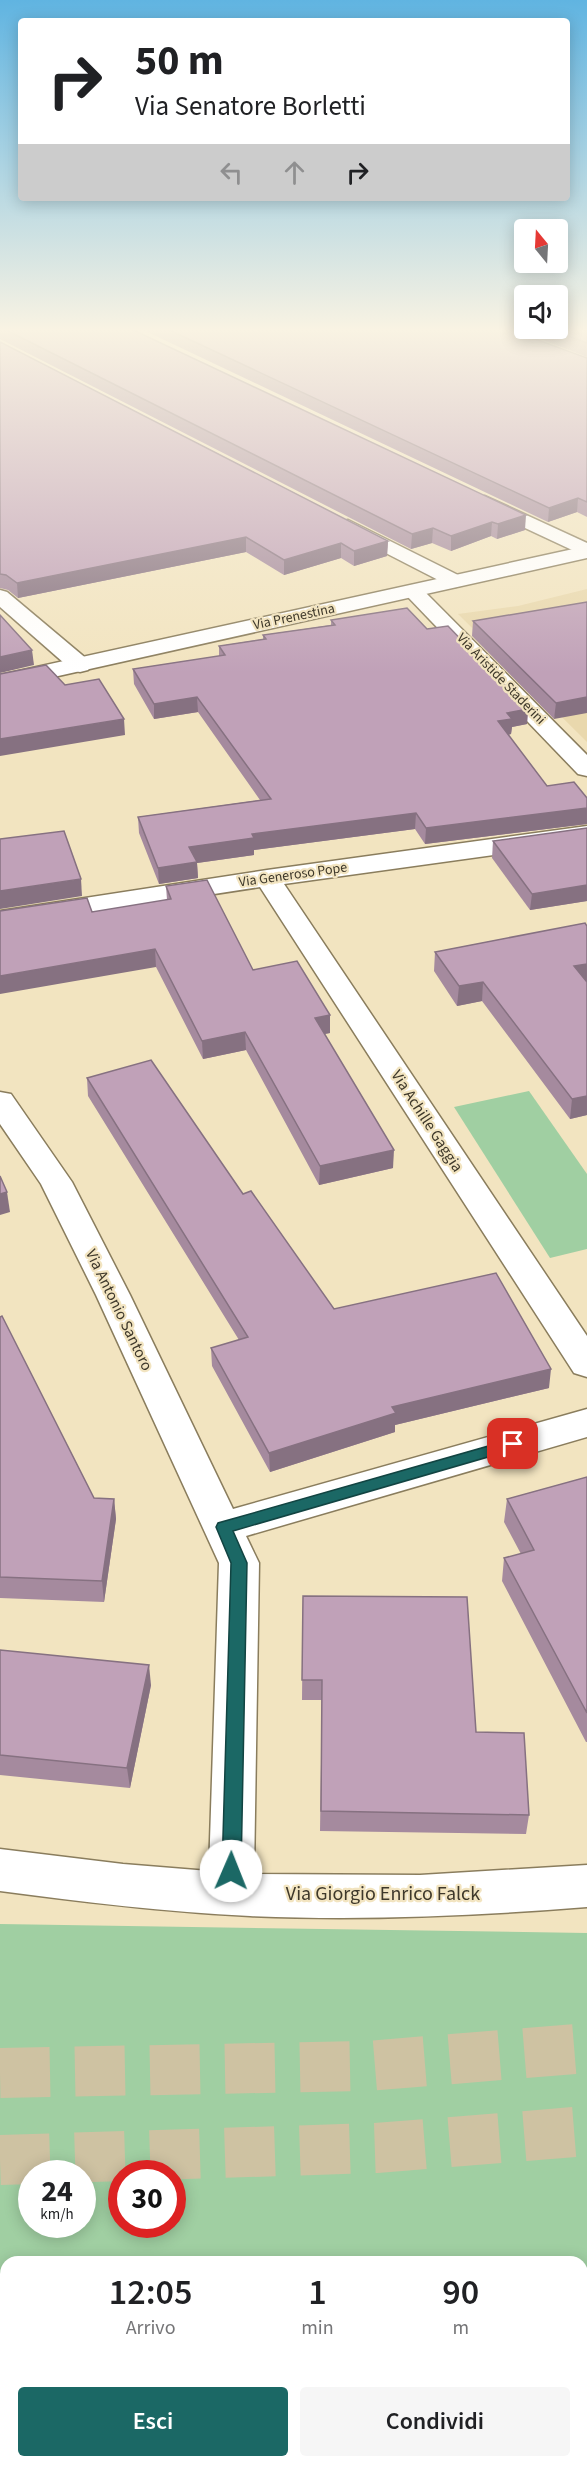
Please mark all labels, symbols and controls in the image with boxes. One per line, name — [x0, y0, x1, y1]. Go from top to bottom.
text: 50 m — [135, 31, 224, 91]
icon: right — [36, 42, 114, 120]
text: Via Senatore Borletti — [135, 87, 366, 126]
icon: left — [215, 156, 248, 189]
icon: ahead — [278, 156, 311, 189]
icon: right — [341, 156, 374, 189]
north arrow — [514, 219, 568, 273]
map controls — [514, 219, 568, 339]
button: sound — [514, 285, 568, 339]
street label: Via Prenestina — [251, 599, 337, 635]
street label: Via Aristide Staderini — [452, 629, 550, 729]
street label: Via Generoso Pope — [238, 857, 348, 892]
street label: Via Achille Gaggia — [386, 1066, 468, 1176]
street label: Via Antonio Santoro — [80, 1246, 158, 1374]
pin — [487, 1418, 538, 1469]
icon: arrive — [496, 1427, 529, 1460]
position arrow — [199, 1839, 263, 1903]
street label: Via Giorgio Enrico Falck — [286, 1880, 480, 1908]
speed limit sign: 30 — [108, 2160, 186, 2238]
text: 24 — [41, 2170, 73, 2213]
text: km/h — [40, 2204, 74, 2225]
text: 12:05 — [109, 2267, 192, 2318]
text: 1 — [308, 2267, 327, 2318]
text: 90 — [442, 2267, 479, 2318]
text: Arrivo — [126, 2314, 175, 2342]
text: min — [301, 2314, 334, 2342]
text: m — [453, 2314, 469, 2342]
button: Esci — [18, 2387, 288, 2456]
button: Condividi — [300, 2387, 570, 2456]

